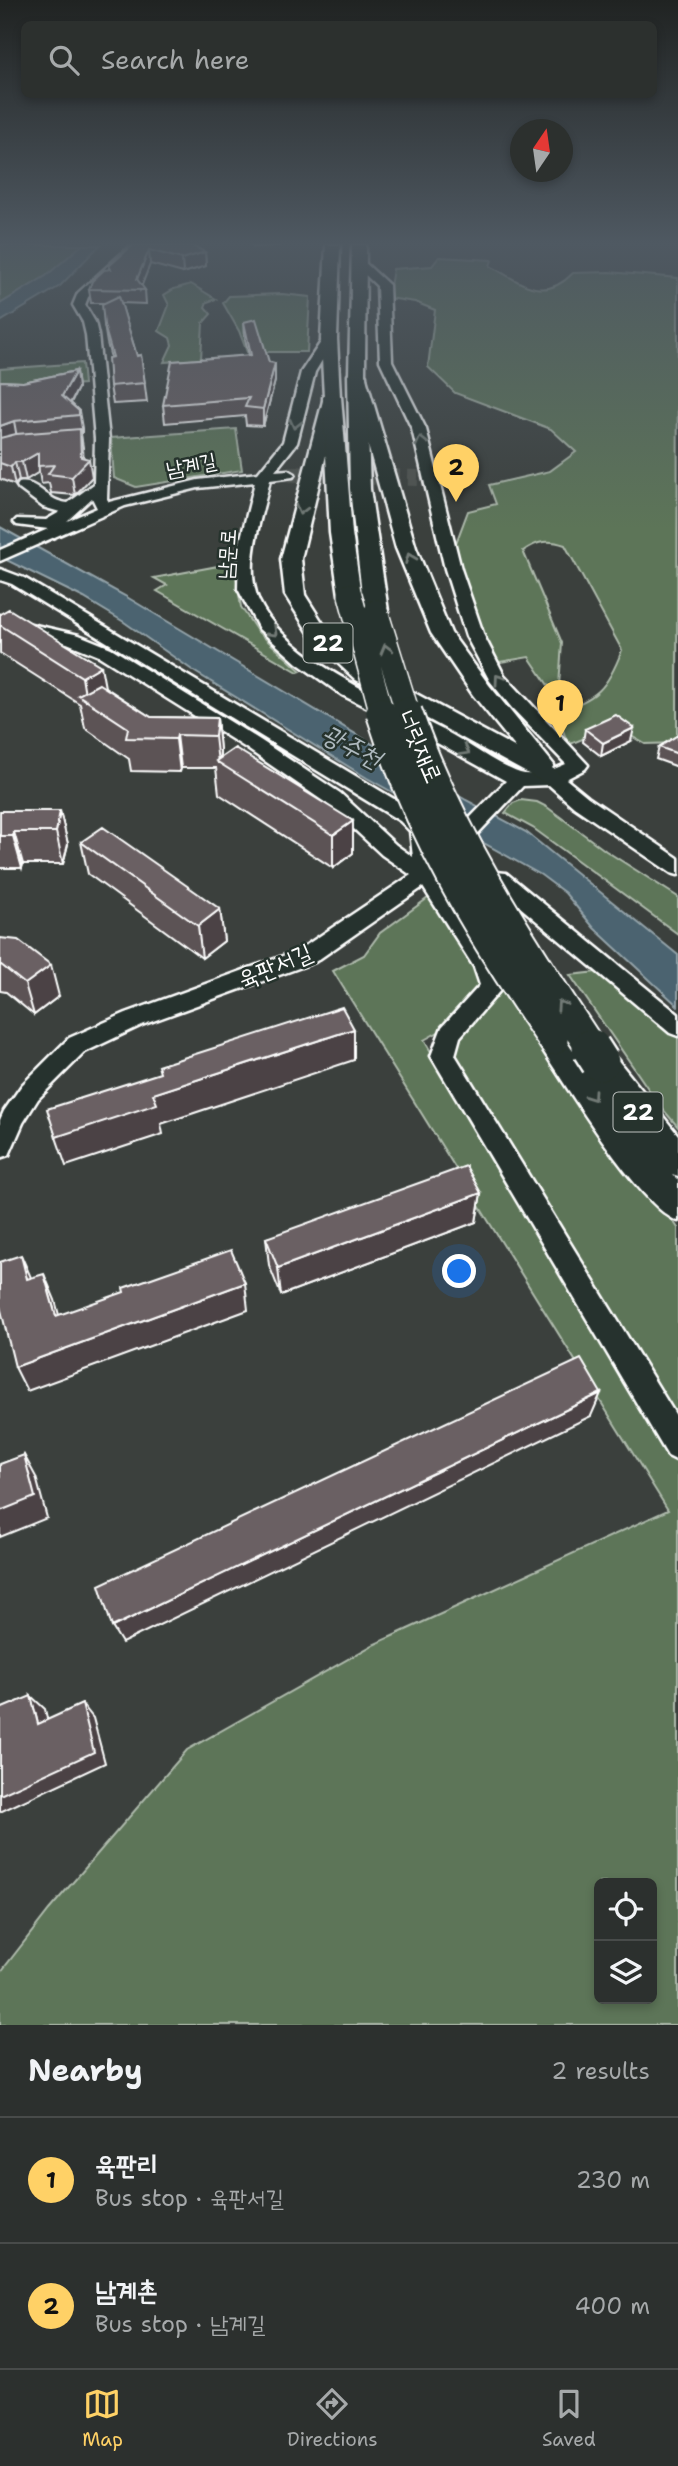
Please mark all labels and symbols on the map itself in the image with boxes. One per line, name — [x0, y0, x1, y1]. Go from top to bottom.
north arrow — [510, 119, 573, 182]
one-way arrow — [289, 418, 303, 430]
one-way arrow — [415, 435, 430, 447]
pin: 2 — [433, 444, 479, 502]
street label: 남계길 — [163, 446, 219, 484]
one-way arrow — [295, 504, 310, 516]
street label: 남문로 — [211, 528, 243, 580]
one-way arrow — [404, 552, 418, 564]
one-way arrow — [265, 623, 278, 636]
road number: 22 — [304, 624, 352, 663]
one-way arrow — [380, 643, 394, 655]
one-way arrow — [495, 674, 507, 687]
pin: 1 — [537, 680, 583, 738]
street label: 너릿재로 — [390, 704, 450, 788]
water label: 광주천 — [316, 715, 391, 777]
one-way arrow — [458, 743, 470, 756]
street label: 육판서길 — [233, 936, 317, 996]
one-way arrow — [557, 1000, 570, 1013]
one-way arrow — [584, 1088, 596, 1101]
road number: 22 — [614, 1092, 662, 1132]
your location — [442, 1254, 476, 1288]

